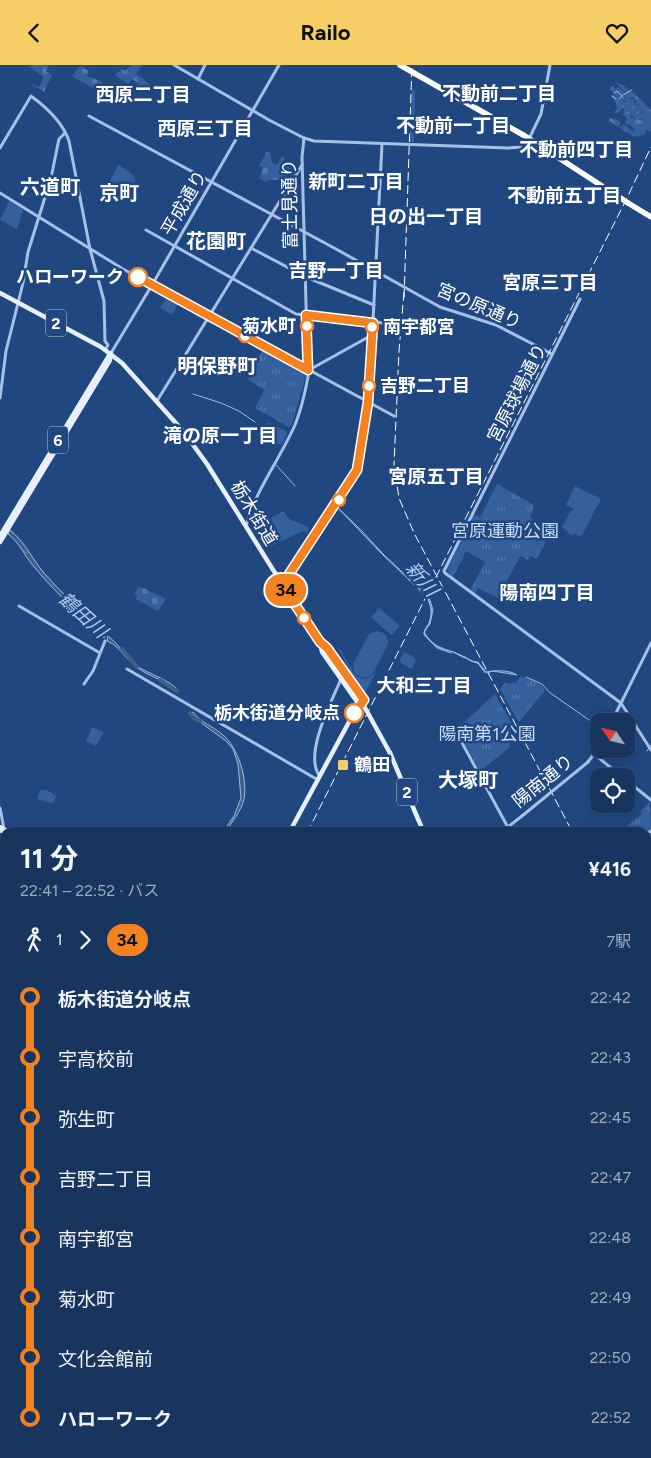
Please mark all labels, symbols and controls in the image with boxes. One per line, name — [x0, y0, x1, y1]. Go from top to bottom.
icon: back — [20, 19, 48, 47]
text: Railo — [301, 19, 350, 46]
icon: heart — [603, 19, 631, 47]
district label: 不動前二丁目 — [442, 82, 556, 105]
district label: 西原二丁目 — [95, 83, 191, 106]
district label: 不動前一丁目 — [396, 114, 510, 137]
district label: 西原三丁目 — [157, 117, 253, 140]
district label: 不動前四丁目 — [519, 138, 633, 161]
street label: 富士見通り — [278, 159, 302, 249]
street label: 平成通り — [156, 166, 212, 240]
district label: 新町二丁目 — [308, 170, 404, 193]
district label: 六道町 — [20, 175, 80, 199]
district label: 京町 — [99, 181, 139, 205]
district label: 不動前五丁目 — [507, 184, 621, 207]
district label: 日の出一丁目 — [369, 205, 483, 228]
district label: 花園町 — [186, 229, 246, 253]
district label: 吉野一丁目 — [288, 259, 384, 282]
place label: ハローワーク — [16, 266, 124, 288]
marker: ハローワーク — [128, 267, 148, 287]
district label: 宮原三丁目 — [502, 271, 598, 294]
street label: 宮の原通り — [433, 278, 525, 334]
road number: 2 — [46, 309, 66, 337]
place label: 菊水町 — [242, 315, 296, 337]
place label: 南宇都宮 — [383, 316, 455, 338]
marker: 菊水町 — [300, 319, 314, 333]
marker: 南宇都宮 — [365, 320, 379, 334]
unlabelled marker — [238, 329, 252, 343]
street label: 宮原球場通り — [483, 340, 551, 446]
district label: 明保野町 — [177, 354, 257, 378]
place label: 吉野二丁目 — [380, 375, 470, 397]
marker: 吉野二丁目 — [362, 379, 376, 393]
district label: 滝の原一丁目 — [163, 424, 277, 447]
road number: 6 — [48, 427, 68, 453]
district label: 宮原五丁目 — [388, 465, 484, 488]
street label: 栃木街道 — [226, 476, 282, 550]
unlabelled marker — [332, 493, 346, 507]
park label: 宮原運動公園 — [451, 520, 559, 542]
water label: 新川 — [401, 557, 444, 602]
line badge: 34 — [264, 574, 308, 606]
text: 34 — [275, 579, 297, 601]
district label: 陽南四丁目 — [499, 581, 595, 604]
water label: 鶴田川 — [54, 587, 113, 644]
unlabelled marker — [297, 611, 311, 625]
district label: 大和三丁目 — [376, 674, 472, 697]
place label: 栃木街道分岐点 — [214, 702, 340, 724]
marker: 栃木街道分岐点 — [344, 703, 364, 723]
north arrow — [590, 713, 635, 757]
map controls — [590, 713, 635, 813]
park label: 陽南第1公園 — [438, 723, 536, 745]
street label: 陽南通り — [508, 750, 578, 812]
place label: 鶴田 — [354, 754, 390, 776]
marker: 鶴田 — [336, 758, 350, 772]
district label: 大塚町 — [438, 768, 498, 792]
button: locate — [590, 768, 635, 813]
road number: 2 — [397, 779, 417, 805]
text: 11 分 — [20, 841, 78, 875]
text: ¥416 — [589, 858, 631, 881]
text: 22:41 – 22:52 · バス — [20, 881, 159, 900]
icon: walk — [20, 926, 48, 954]
icon: forward — [71, 926, 99, 954]
text: 34 — [117, 929, 138, 951]
text: 1 — [56, 930, 63, 949]
text: 7駅 — [606, 932, 631, 951]
text: 栃木街道分岐点 — [58, 988, 191, 1011]
text: 22:42 — [590, 988, 631, 1007]
text: 宇高校前 — [58, 1048, 134, 1071]
text: 22:43 — [590, 1048, 631, 1067]
text: 弥生町 — [58, 1108, 115, 1131]
text: 22:45 — [590, 1108, 631, 1127]
text: 吉野二丁目 — [58, 1168, 153, 1191]
text: 22:47 — [591, 1168, 631, 1187]
text: 南宇都宮 — [58, 1228, 134, 1251]
text: 22:48 — [589, 1228, 631, 1247]
text: 菊水町 — [58, 1288, 115, 1311]
text: 22:49 — [590, 1288, 631, 1307]
text: 文化会館前 — [58, 1348, 153, 1371]
text: 22:50 — [590, 1348, 631, 1367]
text: ハローワーク — [58, 1408, 172, 1431]
text: 22:52 — [591, 1408, 631, 1427]

